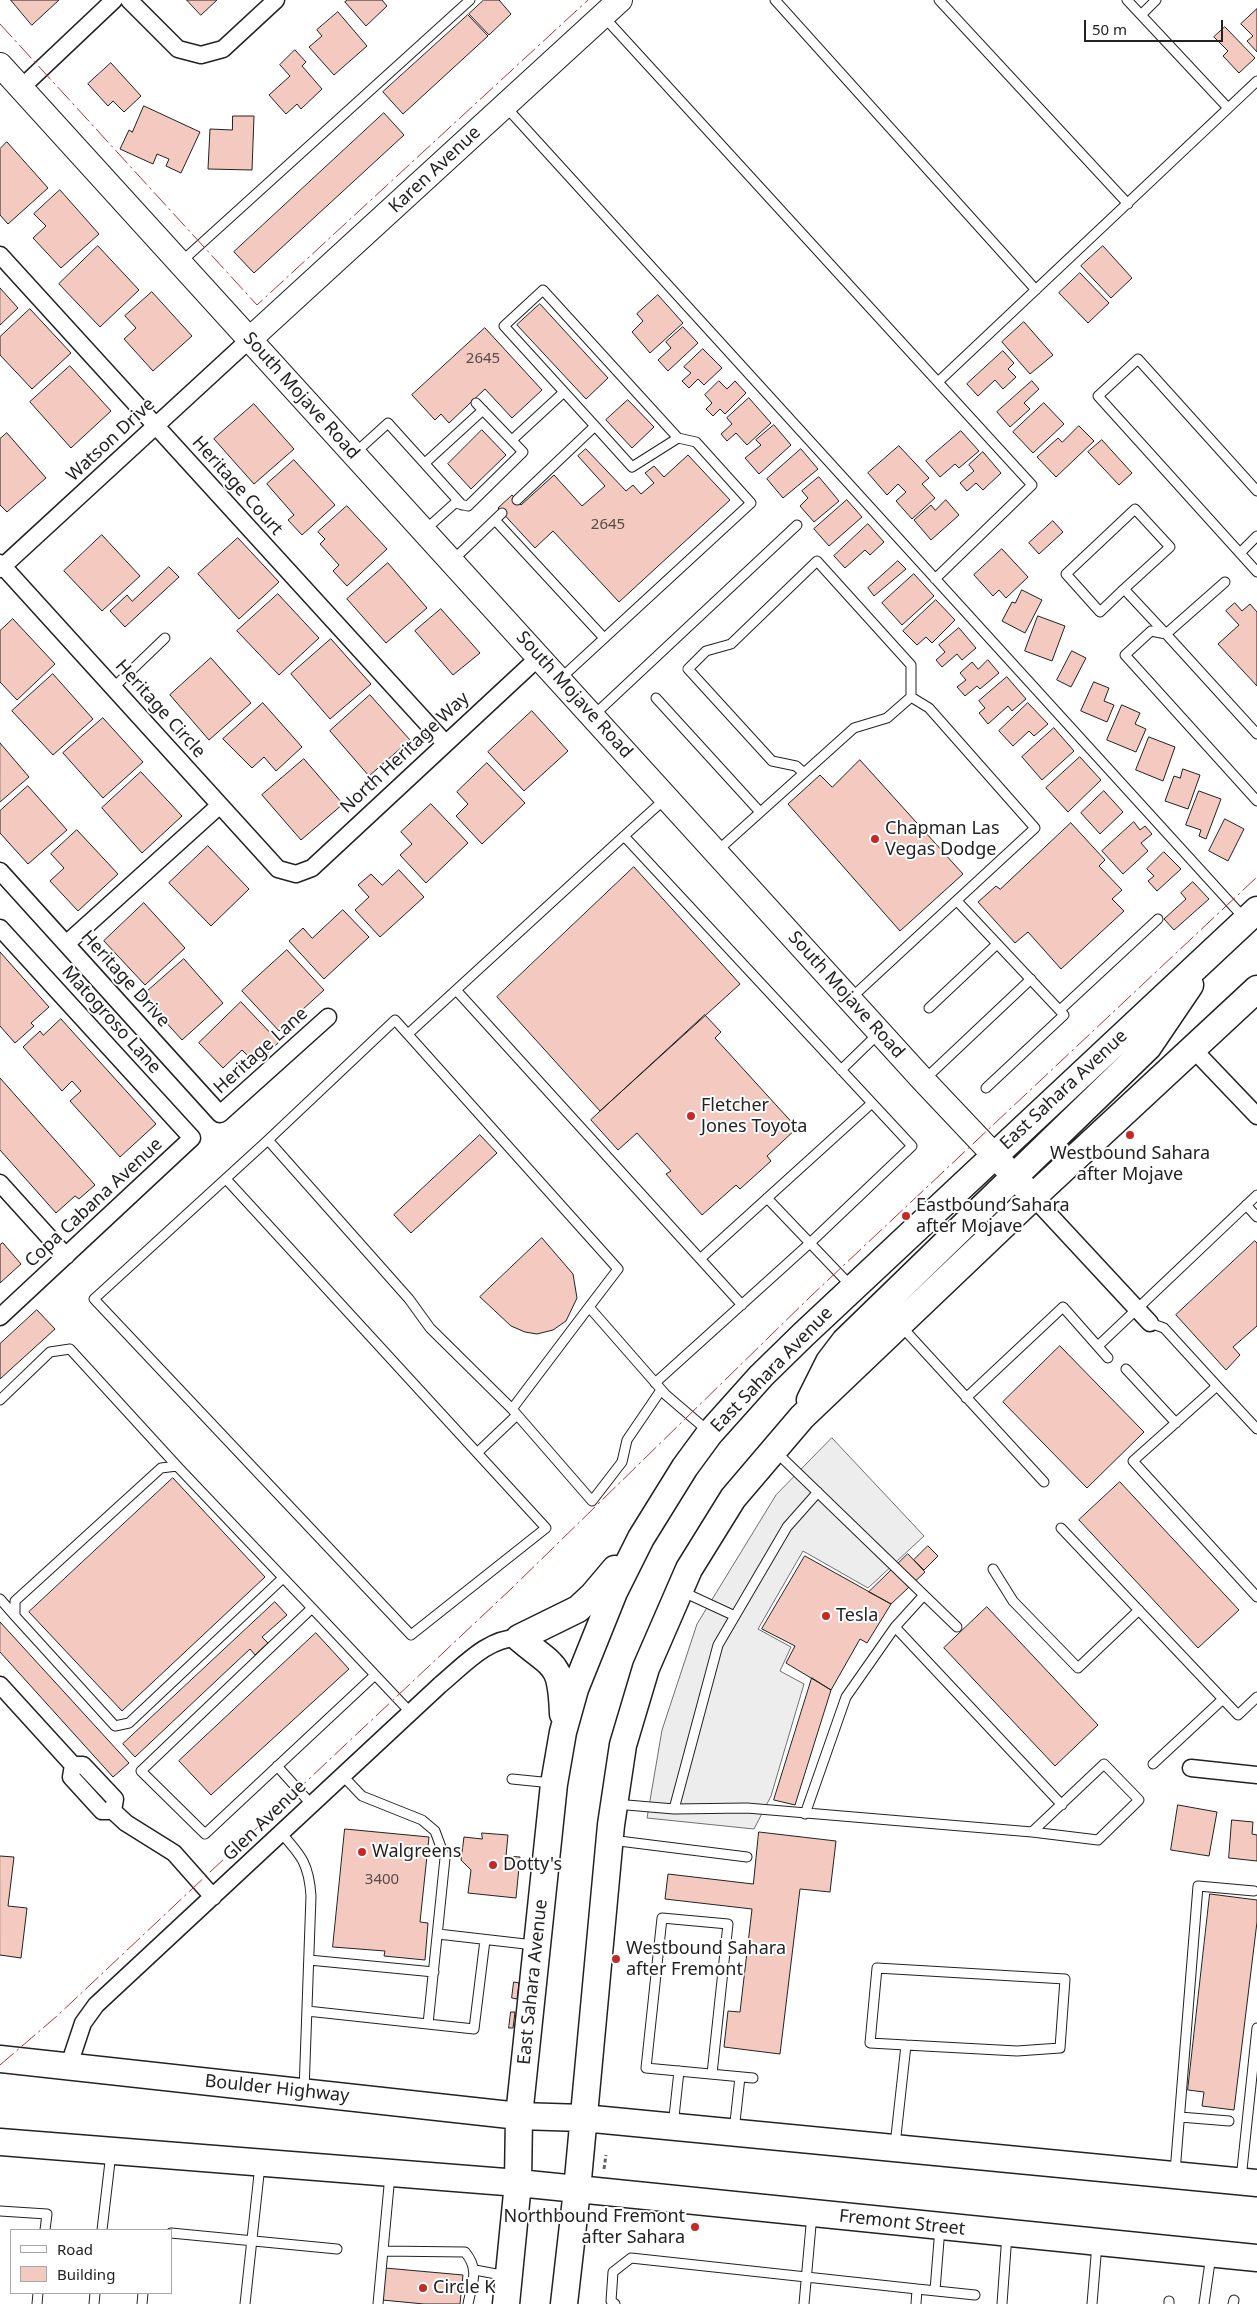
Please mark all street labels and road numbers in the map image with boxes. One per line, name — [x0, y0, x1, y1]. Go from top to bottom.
street label: Karen Avenue — [385, 122, 485, 218]
street label: South Mojave Road — [238, 328, 364, 464]
street label: Watson Drive — [62, 394, 160, 486]
street label: Heritage Court — [187, 432, 287, 540]
street label: South Mojave Road — [511, 627, 637, 763]
street label: Heritage Circle — [110, 655, 210, 763]
street label: North Heritage Way — [336, 688, 474, 818]
street label: Heritage Drive — [76, 926, 174, 1032]
street label: South Mojave Road — [783, 927, 909, 1063]
street label: Matogroso Lane — [57, 962, 165, 1078]
street label: Heritage Lane — [210, 1003, 312, 1099]
street label: East Sahara Avenue — [996, 1025, 1132, 1155]
street label: Copa Cabana Avenue — [21, 1134, 167, 1272]
street label: East Sahara Avenue — [707, 1303, 837, 1437]
street label: Glen Avenue — [219, 1776, 311, 1866]
street label: East Sahara Avenue — [514, 1898, 552, 2066]
street label: Boulder Highway — [204, 2071, 350, 2107]
street label: Fremont Street — [838, 2206, 966, 2240]

